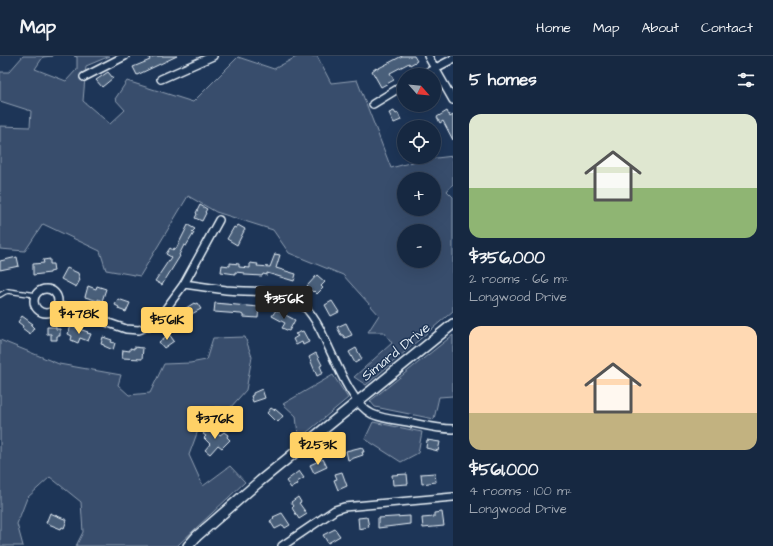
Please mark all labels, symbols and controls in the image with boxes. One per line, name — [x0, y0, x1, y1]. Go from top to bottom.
text: Map — [20, 14, 56, 41]
text: Home — [536, 18, 571, 38]
text: Map — [593, 18, 619, 38]
text: About — [641, 18, 679, 38]
text: Contact — [701, 18, 753, 38]
north arrow — [397, 68, 441, 112]
map controls — [397, 68, 441, 268]
text: 5 homes — [469, 68, 537, 92]
icon: filters — [735, 69, 757, 91]
button: locate — [397, 120, 441, 164]
icon: home — [577, 140, 649, 212]
button: + — [397, 172, 441, 216]
button: − — [397, 224, 441, 268]
text: $356,000 — [469, 246, 545, 270]
text: 2 rooms · 66 m² — [469, 270, 569, 288]
pin: $356K — [256, 286, 312, 320]
text: Longwood Drive — [469, 288, 567, 306]
text: $356K — [264, 290, 304, 308]
pin: $478K — [51, 301, 107, 335]
text: $478K — [59, 305, 99, 323]
pin: $561K — [139, 307, 195, 341]
text: $561K — [150, 311, 184, 329]
street label: Simard Drive — [357, 318, 435, 386]
icon: home — [577, 352, 649, 424]
pin: $376K — [187, 406, 243, 440]
text: $376K — [196, 410, 234, 428]
pin: $253K — [290, 432, 346, 466]
text: $253K — [299, 436, 337, 454]
text: $561,000 — [469, 458, 539, 482]
text: 4 rooms · 100 m² — [469, 482, 572, 500]
text: Longwood Drive — [469, 500, 567, 518]

